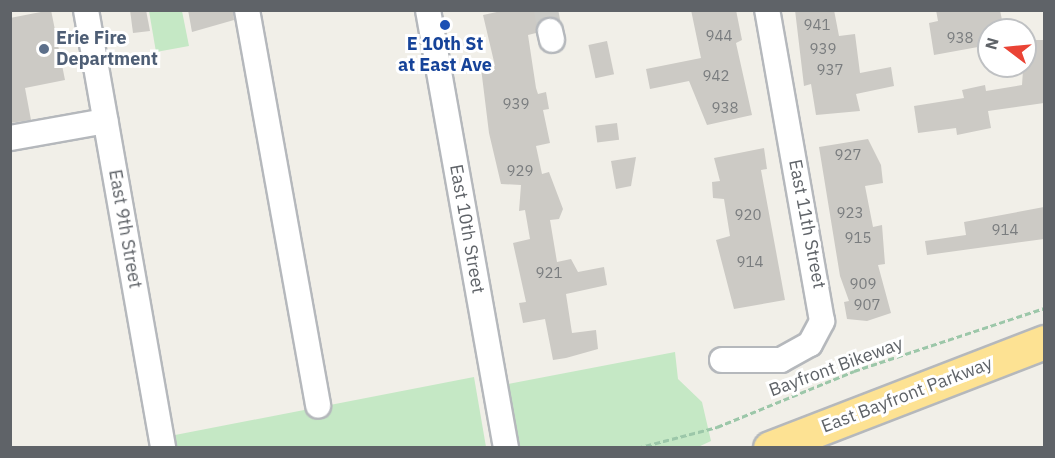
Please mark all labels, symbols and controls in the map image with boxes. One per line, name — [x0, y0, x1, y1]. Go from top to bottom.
house number: 941 — [804, 16, 830, 34]
marker: E 10th St at East Ave — [438, 18, 452, 32]
north arrow — [977, 18, 1037, 78]
house number: 944 — [706, 27, 732, 45]
place label: Erie Fire Department — [56, 28, 158, 70]
house number: 938 — [947, 29, 973, 47]
place label: E 10th St at East Ave — [398, 34, 492, 76]
text: N — [980, 35, 1003, 52]
house number: 939 — [810, 40, 836, 58]
marker: Erie Fire Department — [37, 42, 51, 56]
house number: 937 — [817, 61, 843, 79]
house number: 942 — [703, 67, 729, 85]
house number: 939 — [503, 95, 529, 113]
house number: 938 — [712, 99, 738, 117]
house number: 927 — [835, 146, 861, 164]
street label: East 11th Street — [784, 158, 830, 290]
house number: 929 — [507, 162, 533, 180]
street label: East 10th Street — [445, 163, 489, 295]
street label: East 9th Street — [104, 168, 146, 290]
house number: 923 — [837, 204, 863, 222]
house number: 920 — [735, 206, 761, 224]
house number: 914 — [992, 221, 1018, 239]
house number: 915 — [845, 229, 871, 247]
house number: 914 — [737, 253, 763, 271]
house number: 921 — [536, 264, 562, 282]
house number: 909 — [850, 275, 876, 293]
house number: 907 — [854, 296, 880, 314]
street label: Bayfront Bikeway — [766, 333, 906, 401]
street label: East Bayfront Parkway — [818, 352, 996, 438]

